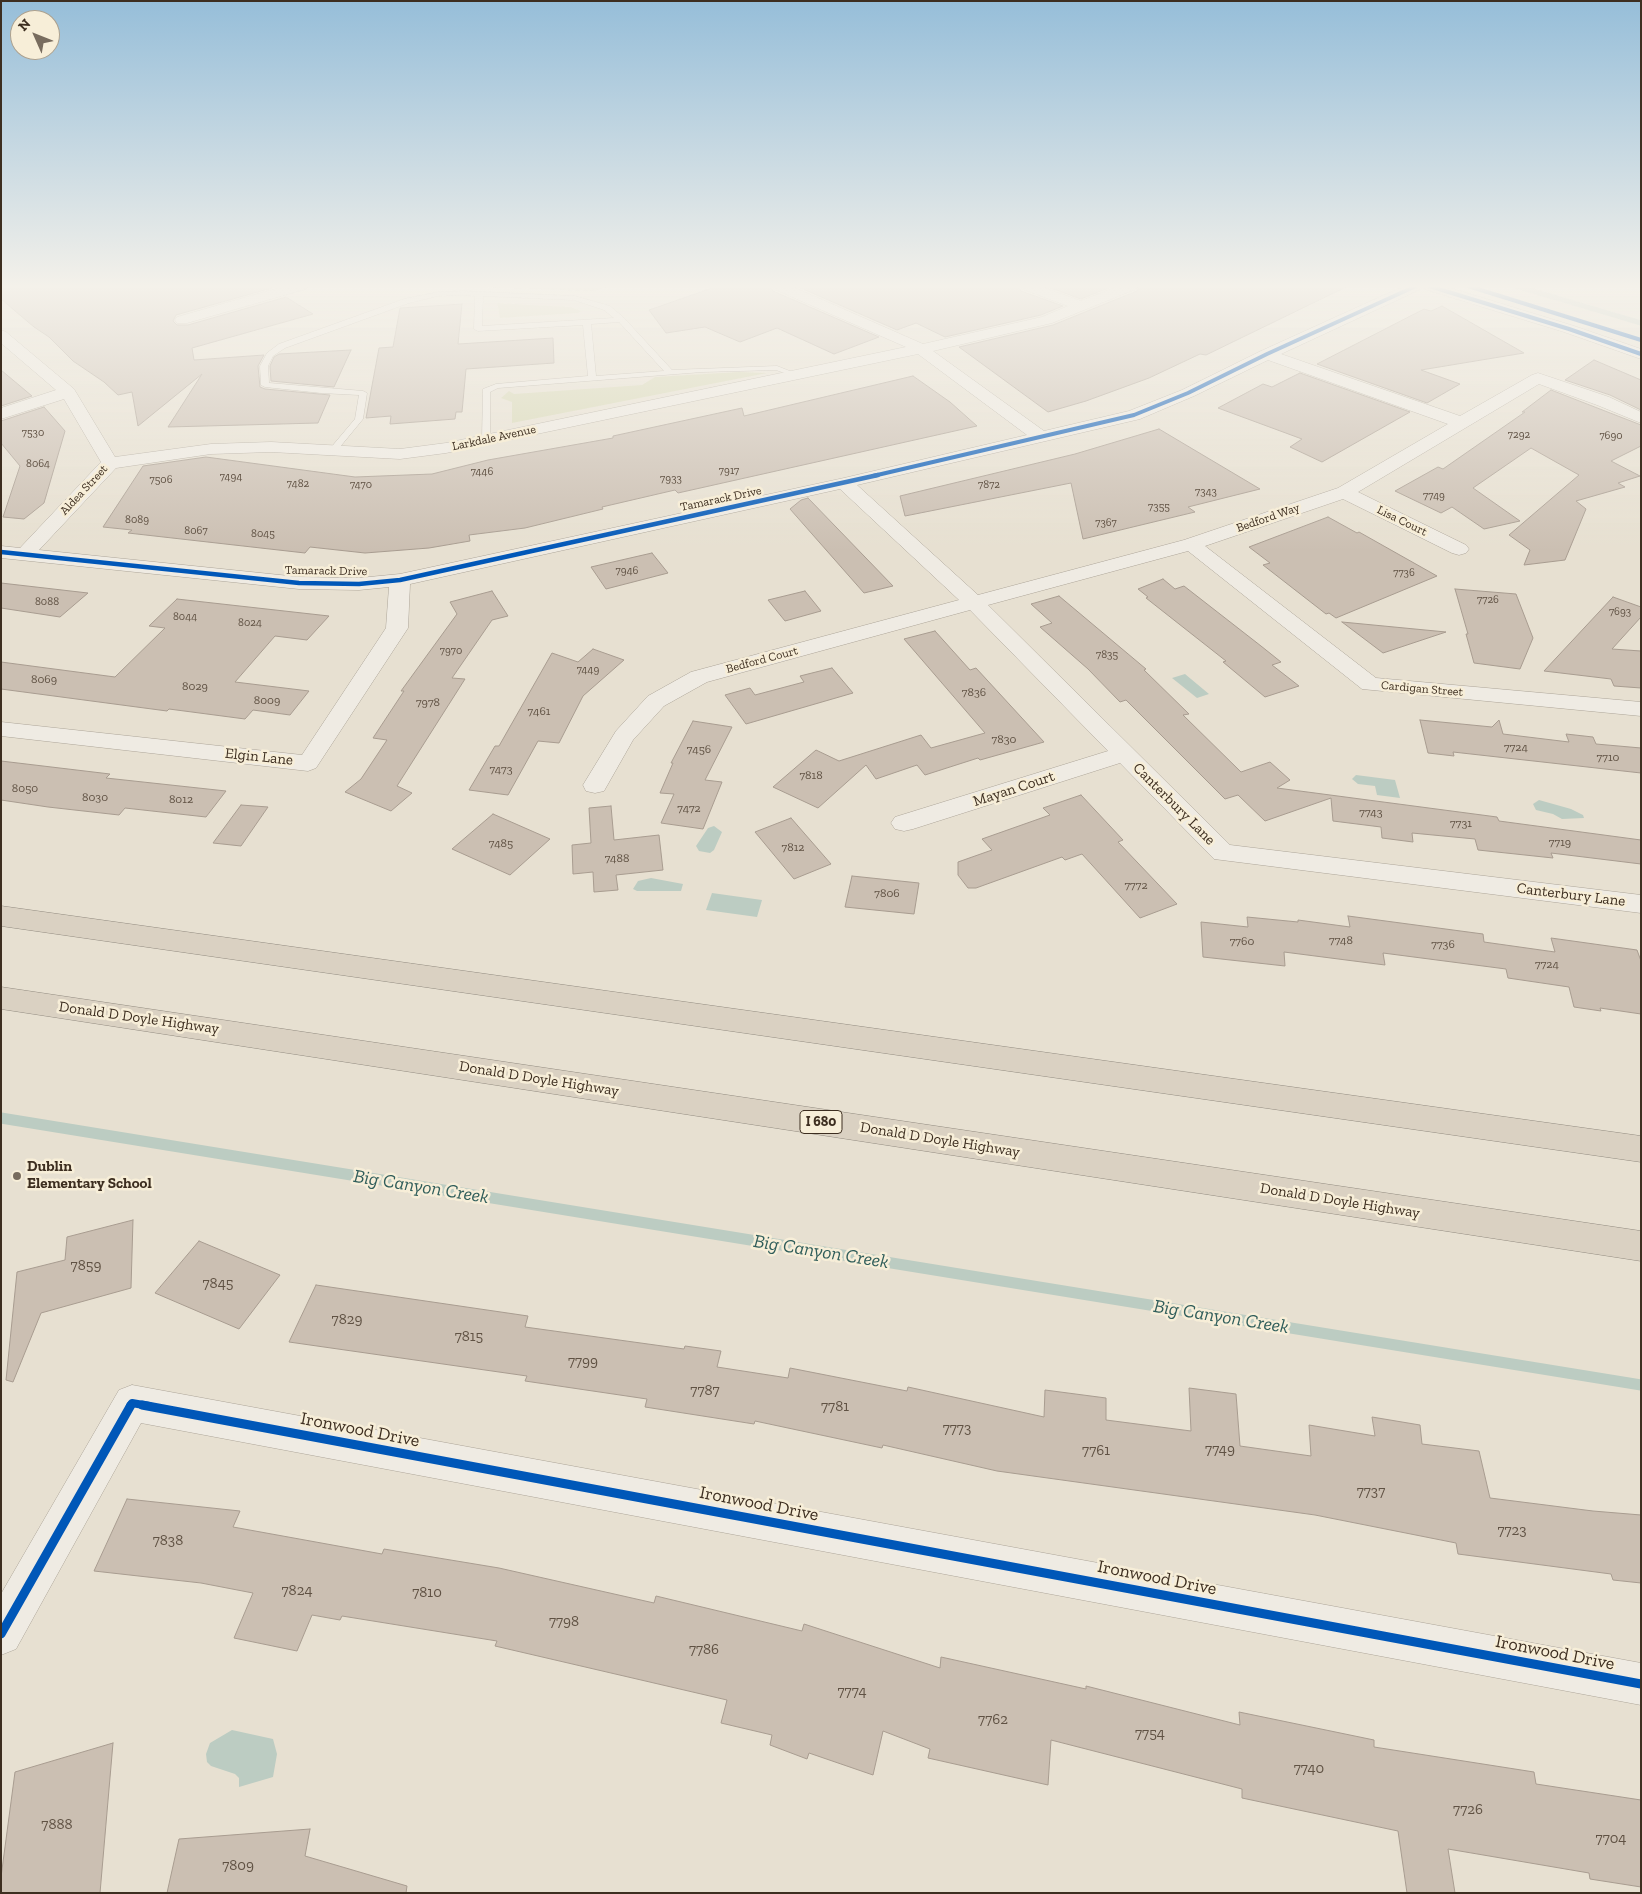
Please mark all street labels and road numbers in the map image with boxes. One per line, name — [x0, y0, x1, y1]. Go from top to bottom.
street label: Larkdale Avenue — [451, 422, 537, 454]
street label: Aldea Street — [57, 462, 111, 518]
street label: Tamarack Drive — [679, 483, 763, 515]
street label: Bedford Way — [1234, 500, 1302, 536]
street label: Lisa Court — [1375, 503, 1429, 539]
street label: Tamarack Drive — [285, 563, 367, 579]
street label: Bedford Court — [724, 643, 800, 677]
street label: Cardigan Street — [1380, 678, 1464, 700]
street label: Elgin Lane — [224, 744, 294, 770]
street label: Canterbury Lane — [1129, 759, 1219, 849]
street label: Mayan Court — [971, 767, 1057, 811]
street label: Canterbury Lane — [1516, 879, 1626, 911]
street label: Donald D Doyle Highway — [58, 998, 220, 1038]
street label: Donald D Doyle Highway — [458, 1057, 620, 1101]
road number: I 680 — [800, 1110, 842, 1134]
street label: Donald D Doyle Highway — [859, 1118, 1021, 1162]
street label: Donald D Doyle Highway — [1259, 1179, 1421, 1223]
street label: Ironwood Drive — [299, 1408, 421, 1452]
street label: Ironwood Drive — [698, 1482, 820, 1526]
street label: Ironwood Drive — [1096, 1556, 1218, 1600]
street label: Ironwood Drive — [1494, 1631, 1616, 1675]

